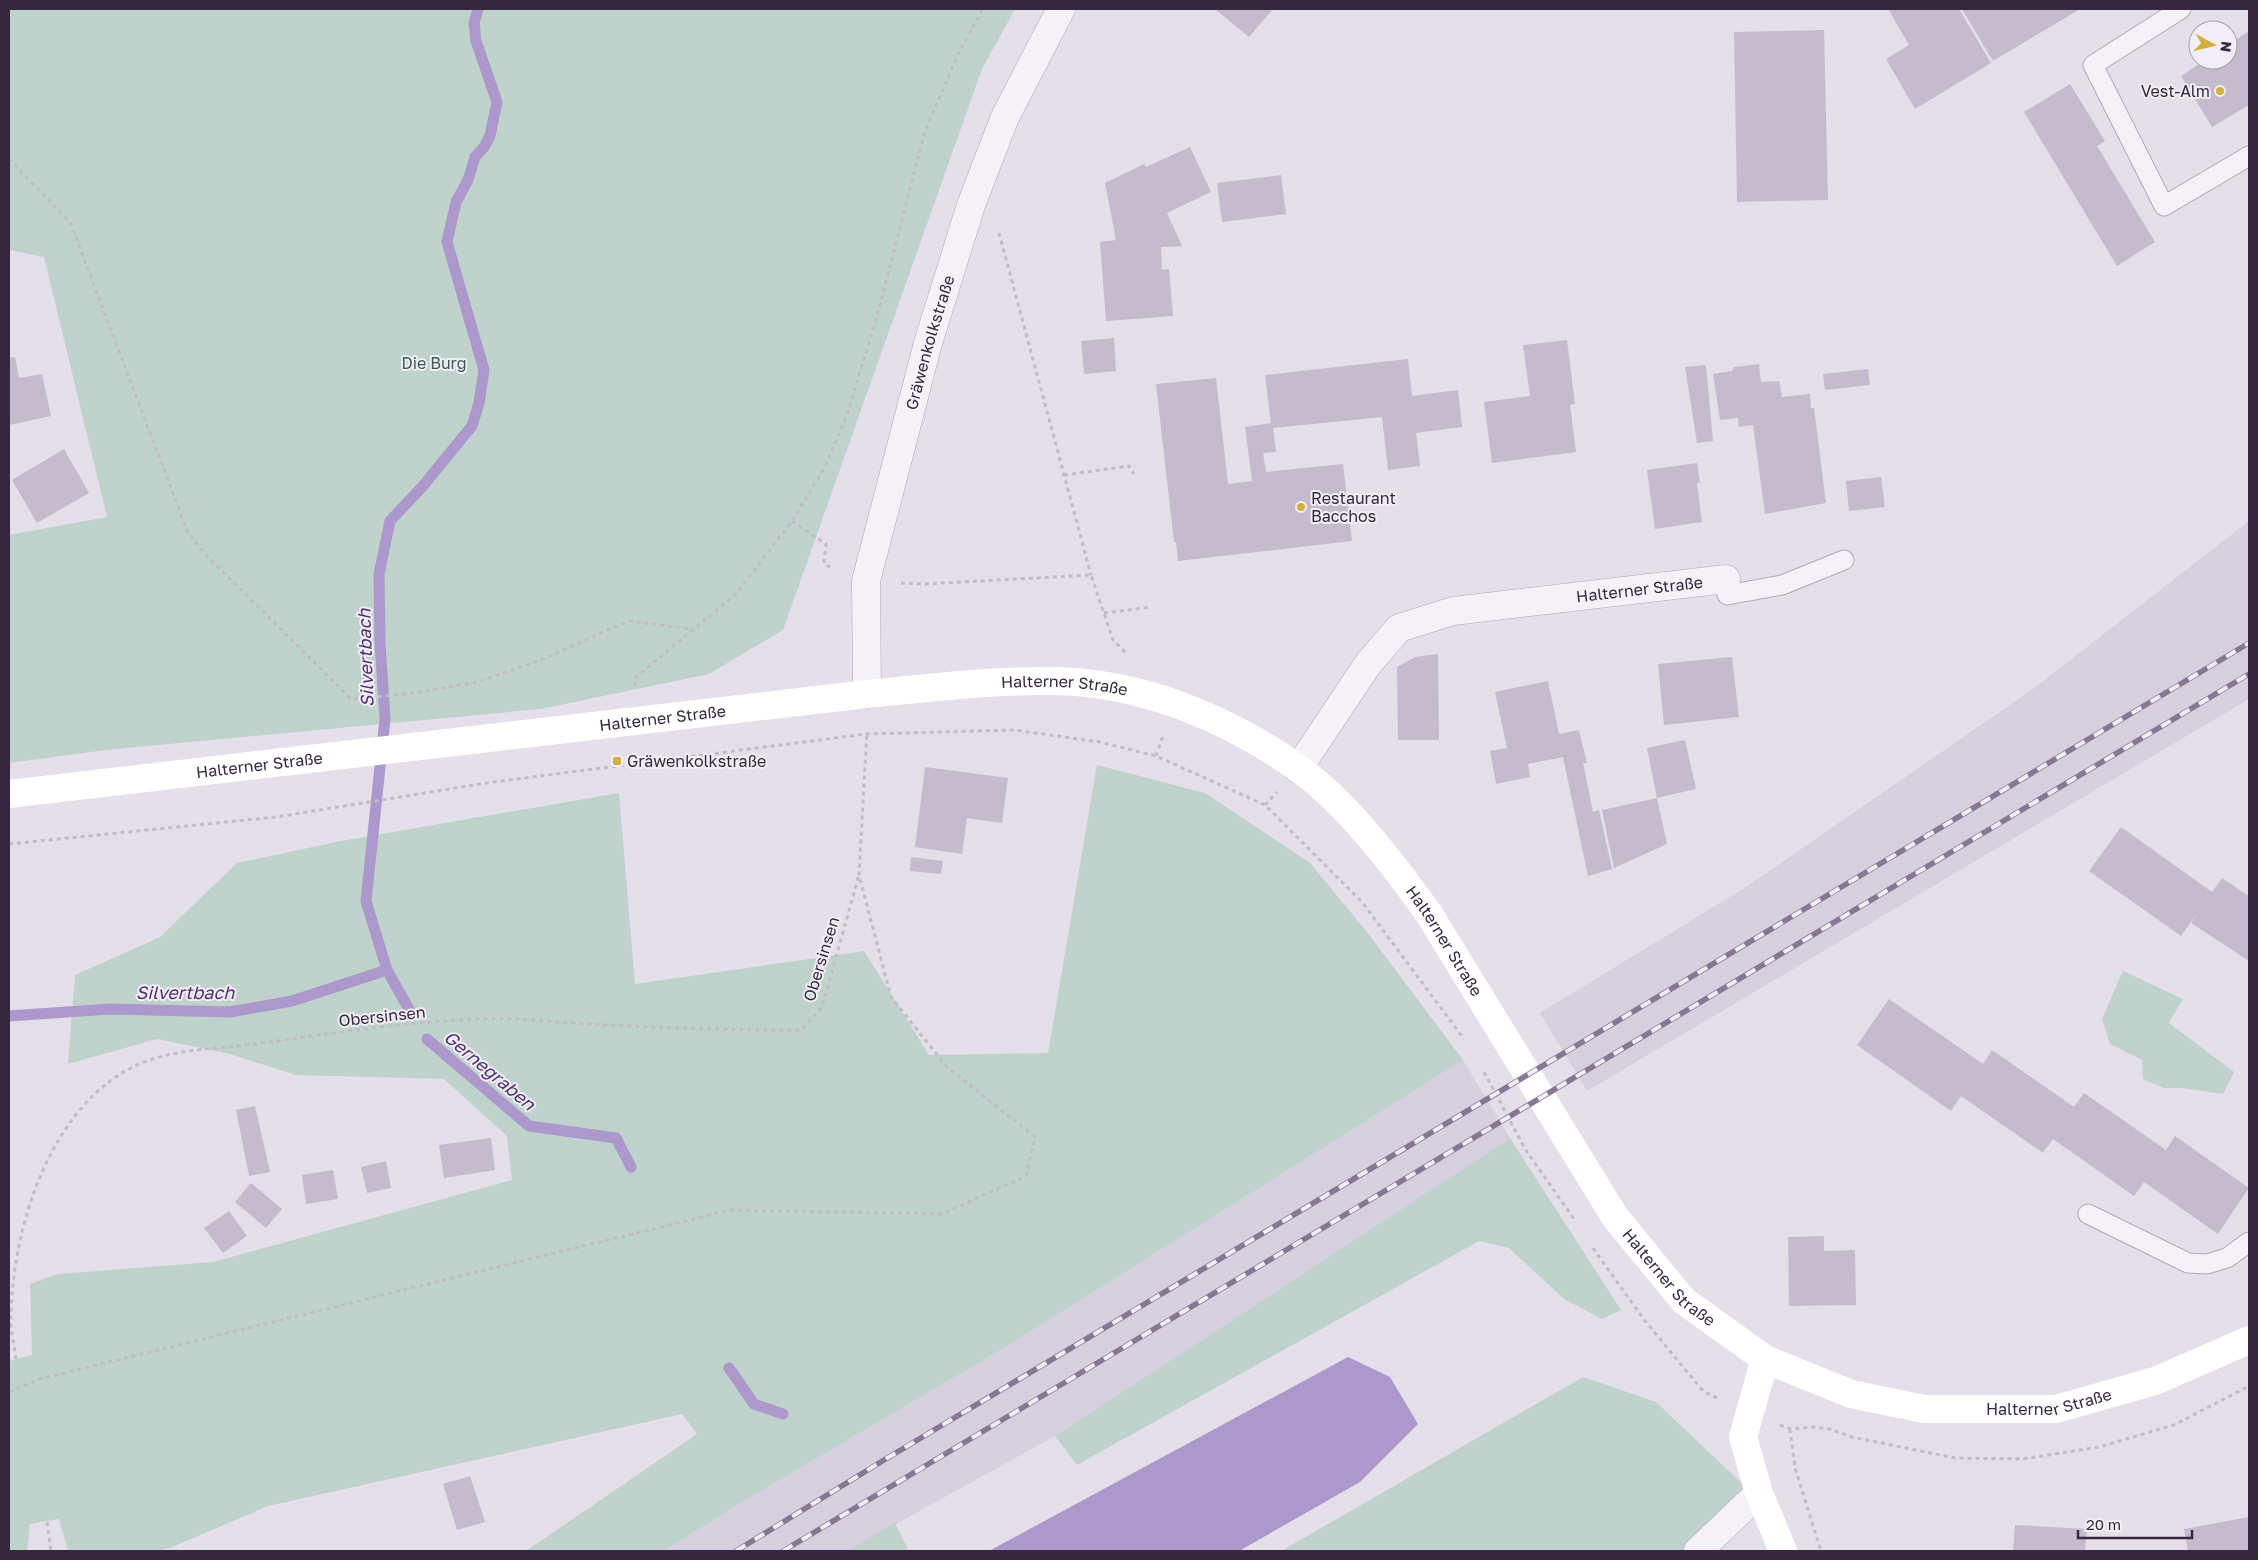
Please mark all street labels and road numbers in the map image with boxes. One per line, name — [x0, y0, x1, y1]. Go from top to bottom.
street label: Gräwenkolkstraße — [901, 273, 959, 412]
street label: Halterner Straße — [1575, 572, 1704, 606]
street label: Halterner Straße — [1001, 671, 1130, 700]
street label: Halterner Straße — [598, 701, 727, 735]
street label: Halterner Straße — [195, 748, 324, 782]
street label: Halterner Straße — [1402, 882, 1487, 1000]
street label: Obersinsen — [799, 914, 843, 1004]
street label: Obersinsen — [337, 1001, 427, 1031]
street label: Halterner Straße — [1618, 1224, 1719, 1330]
street label: Halterner Straße — [1986, 1384, 2114, 1419]

